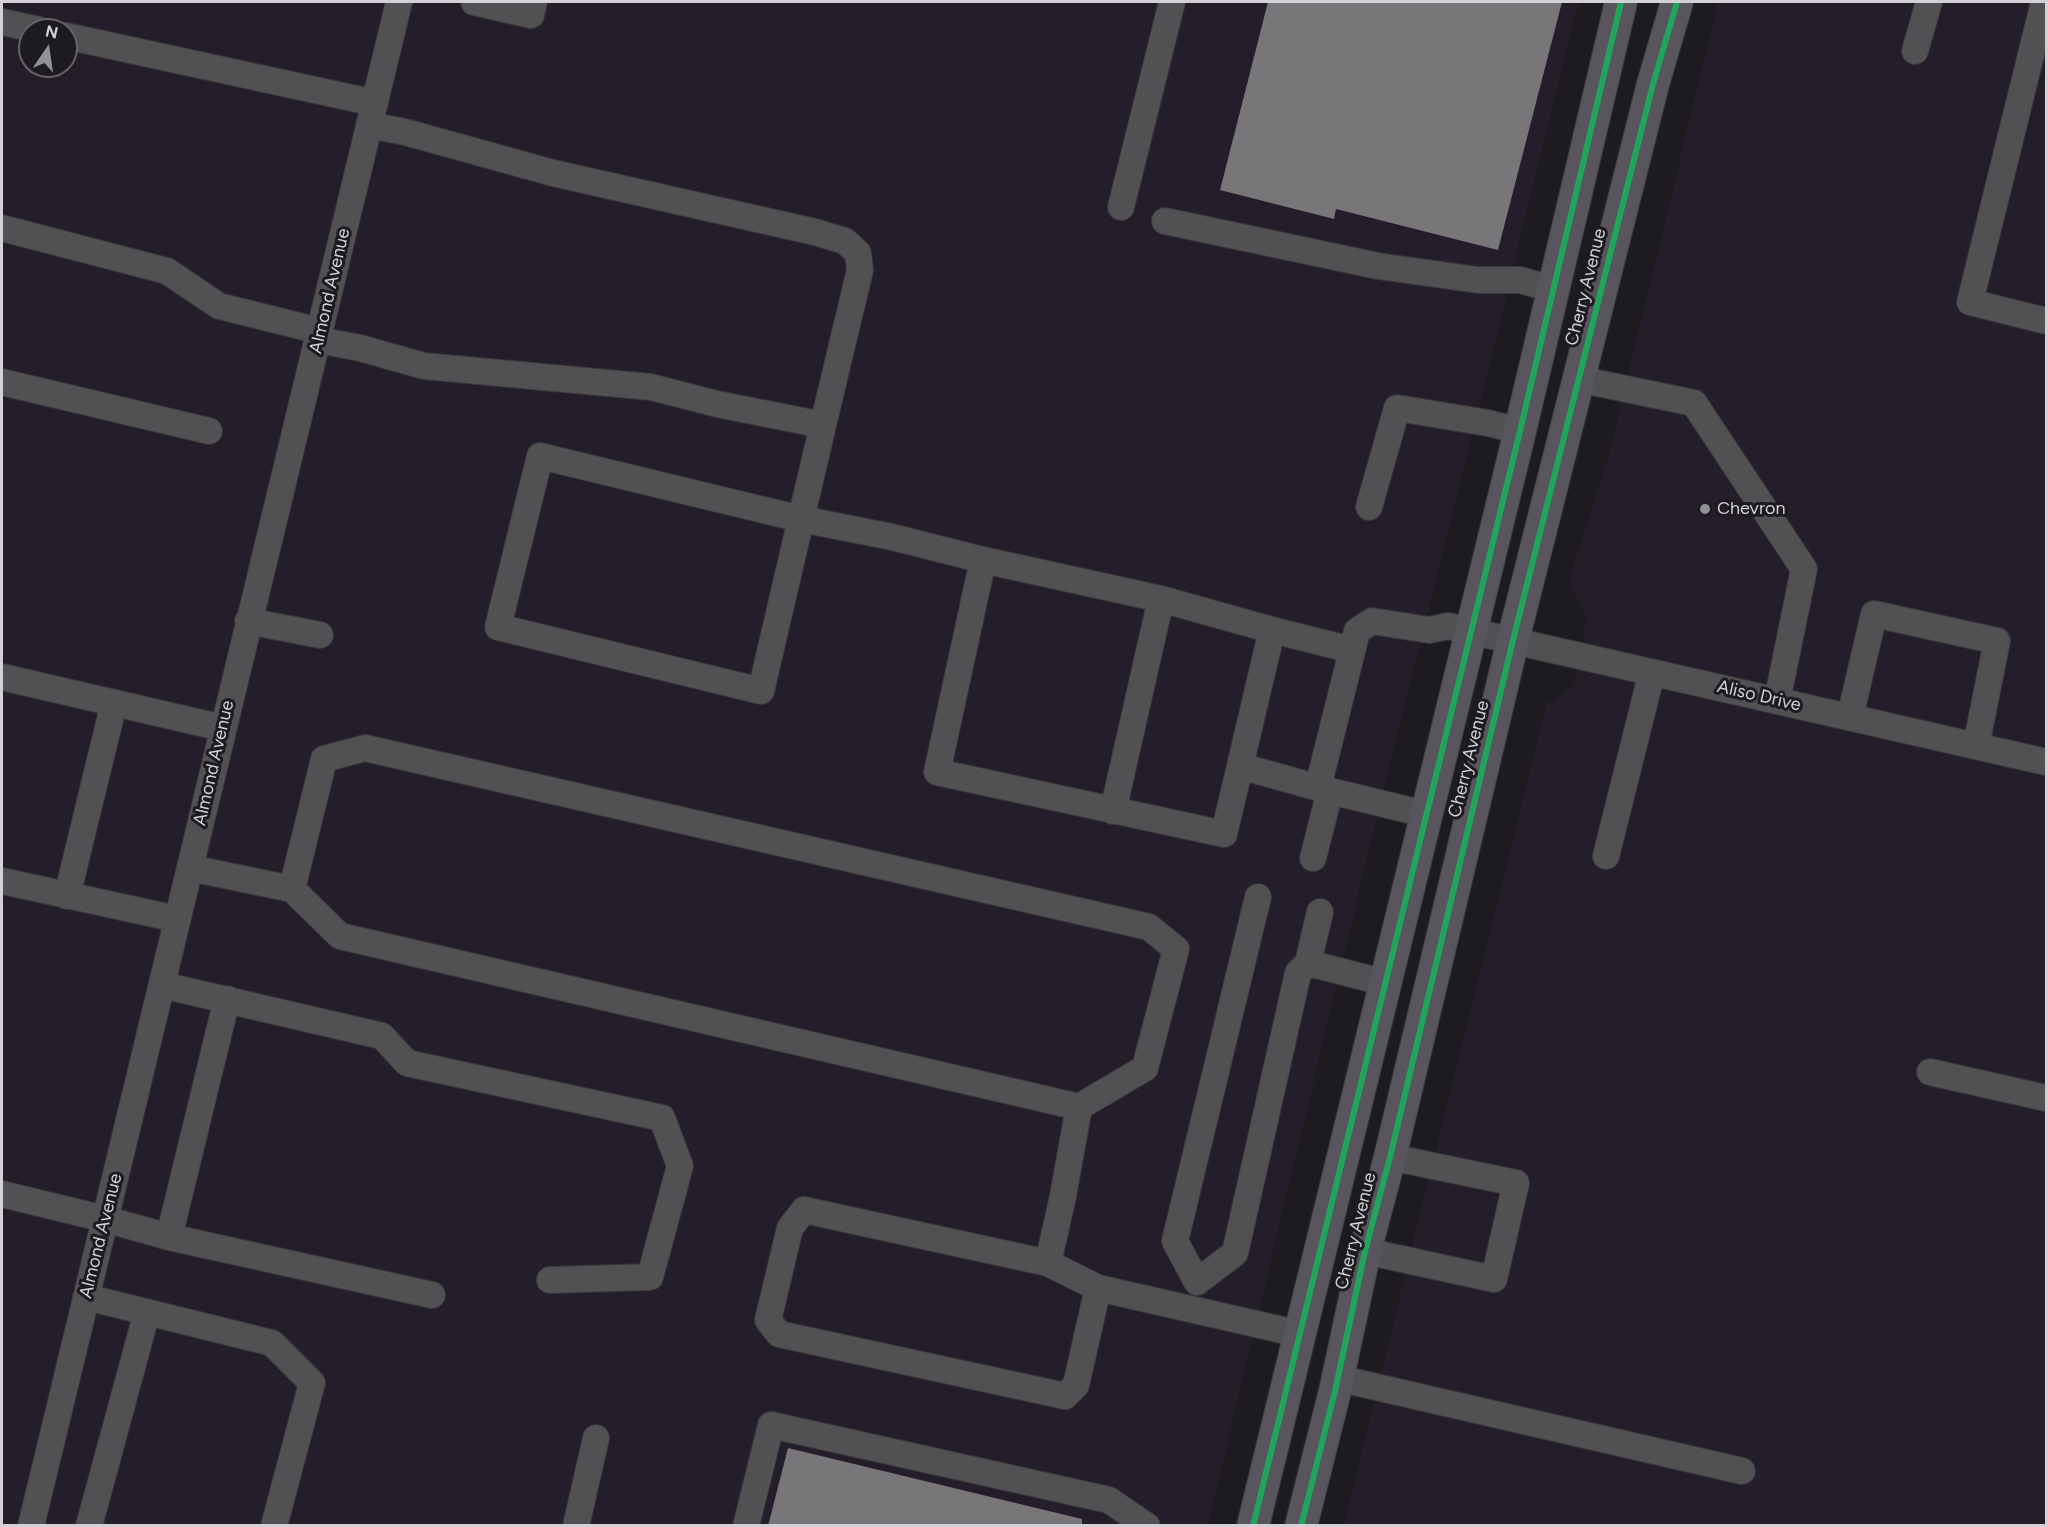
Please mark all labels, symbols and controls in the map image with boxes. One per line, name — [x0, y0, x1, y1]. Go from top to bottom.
north arrow — [18, 18, 78, 78]
text: N — [44, 21, 60, 43]
street label: Almond Avenue — [305, 226, 355, 356]
street label: Cherry Avenue — [1561, 226, 1611, 348]
place label: Chevron — [1717, 498, 1786, 520]
marker: Chevron — [1698, 502, 1712, 516]
street label: Aliso Drive — [1715, 676, 1803, 716]
street label: Almond Avenue — [189, 698, 239, 828]
street label: Cherry Avenue — [1444, 698, 1494, 820]
street label: Cherry Avenue — [1331, 1170, 1381, 1292]
street label: Almond Avenue — [75, 1171, 127, 1301]

